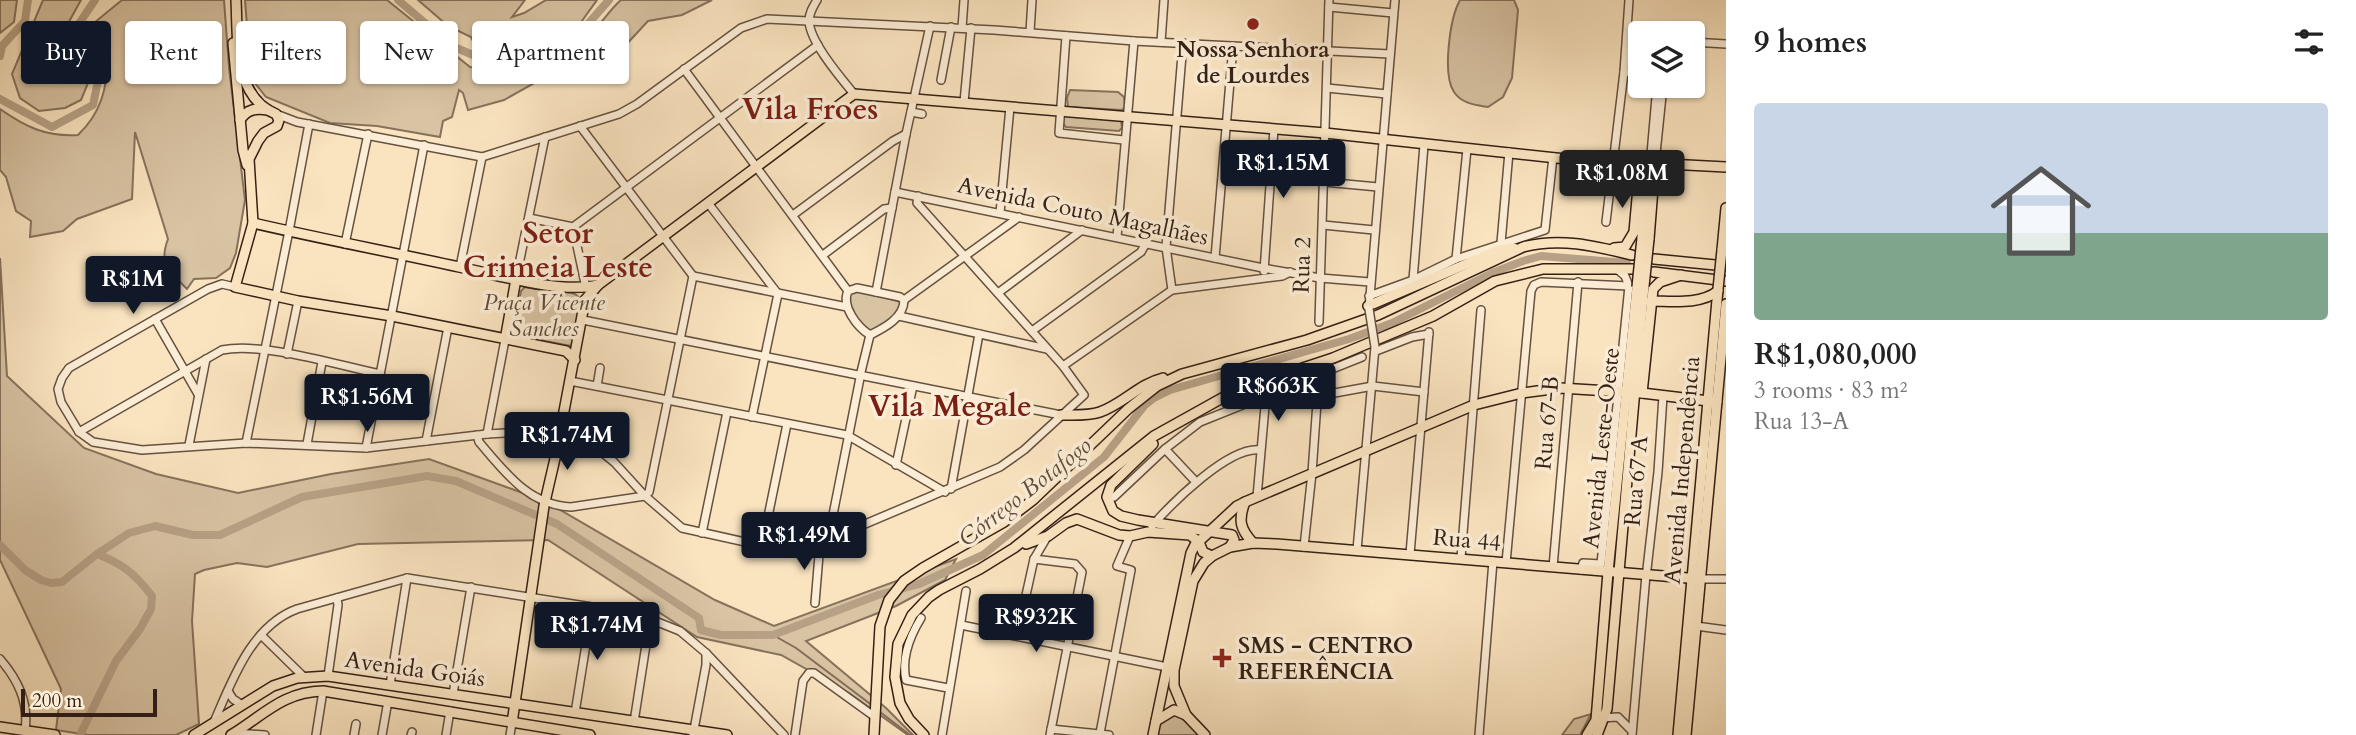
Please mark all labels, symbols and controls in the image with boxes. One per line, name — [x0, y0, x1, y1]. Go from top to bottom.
marker: Nossa Senhora de Lourdes — [1245, 16, 1261, 32]
chip: Buy — [21, 21, 111, 84]
chip: Rent — [125, 21, 222, 84]
chip: Filters — [236, 21, 346, 84]
chip: New — [360, 21, 458, 84]
chip: Apartment — [472, 21, 629, 84]
map controls — [1628, 21, 1705, 98]
button: layers — [1628, 21, 1705, 98]
text: 9 homes — [1754, 22, 1867, 63]
icon: filters — [2290, 23, 2328, 61]
place label: Nossa Senhora de Lourdes — [1176, 34, 1330, 91]
district label: Vila Froes — [742, 89, 878, 130]
pin: R$1.15M — [1218, 140, 1348, 200]
text: R$1.15M — [1236, 147, 1330, 178]
icon: home — [1978, 148, 2104, 274]
pin: R$1.08M — [1557, 150, 1687, 210]
text: R$1.08M — [1575, 157, 1669, 188]
street label: Avenida Couto Magalhães — [955, 169, 1211, 253]
district label: Setor Crimeia Leste — [463, 213, 653, 288]
street label: Rua 2 — [1286, 236, 1318, 294]
pin: R$1M — [92, 256, 174, 316]
text: R$1M — [102, 263, 164, 294]
park label: Praça Vicente Sanches — [483, 287, 605, 344]
text: R$1,080,000 — [1754, 334, 1917, 375]
street label: Avenida Leste-Oeste — [1575, 346, 1627, 550]
street label: Avenida Independência — [1657, 355, 1707, 585]
pin: R$663K — [1221, 364, 1335, 423]
text: R$663K — [1237, 370, 1319, 401]
pin: R$1.56M — [302, 374, 432, 434]
street label: Rua 67-B — [1527, 375, 1567, 471]
text: 3 rooms · 83 m² — [1754, 375, 1907, 406]
text: R$1.56M — [320, 381, 414, 412]
district label: Vila Megale — [868, 386, 1032, 427]
text: Rua 13-A — [1754, 406, 1849, 437]
pin: R$1.74M — [502, 412, 632, 472]
text: R$1.74M — [520, 419, 614, 450]
water label: Córrego Botafogo — [951, 430, 1099, 554]
street label: Rua 67 A — [1617, 434, 1655, 528]
pin: R$1.49M — [739, 512, 869, 572]
text: R$1.49M — [757, 519, 851, 550]
street label: Rua 44 — [1432, 522, 1503, 558]
pin: R$932K — [979, 594, 1093, 654]
text: R$932K — [995, 601, 1077, 632]
pin: R$1.74M — [532, 602, 662, 662]
text: R$1.74M — [550, 609, 644, 640]
place label: SMS - CENTRO REFERÊNCIA — [1238, 630, 1413, 687]
street label: Avenida Goiás — [343, 644, 487, 694]
marker: SMS - CENTRO REFERÊNCIA — [1212, 648, 1232, 668]
scale bar — [21, 686, 158, 718]
text: 200 m — [32, 688, 82, 714]

